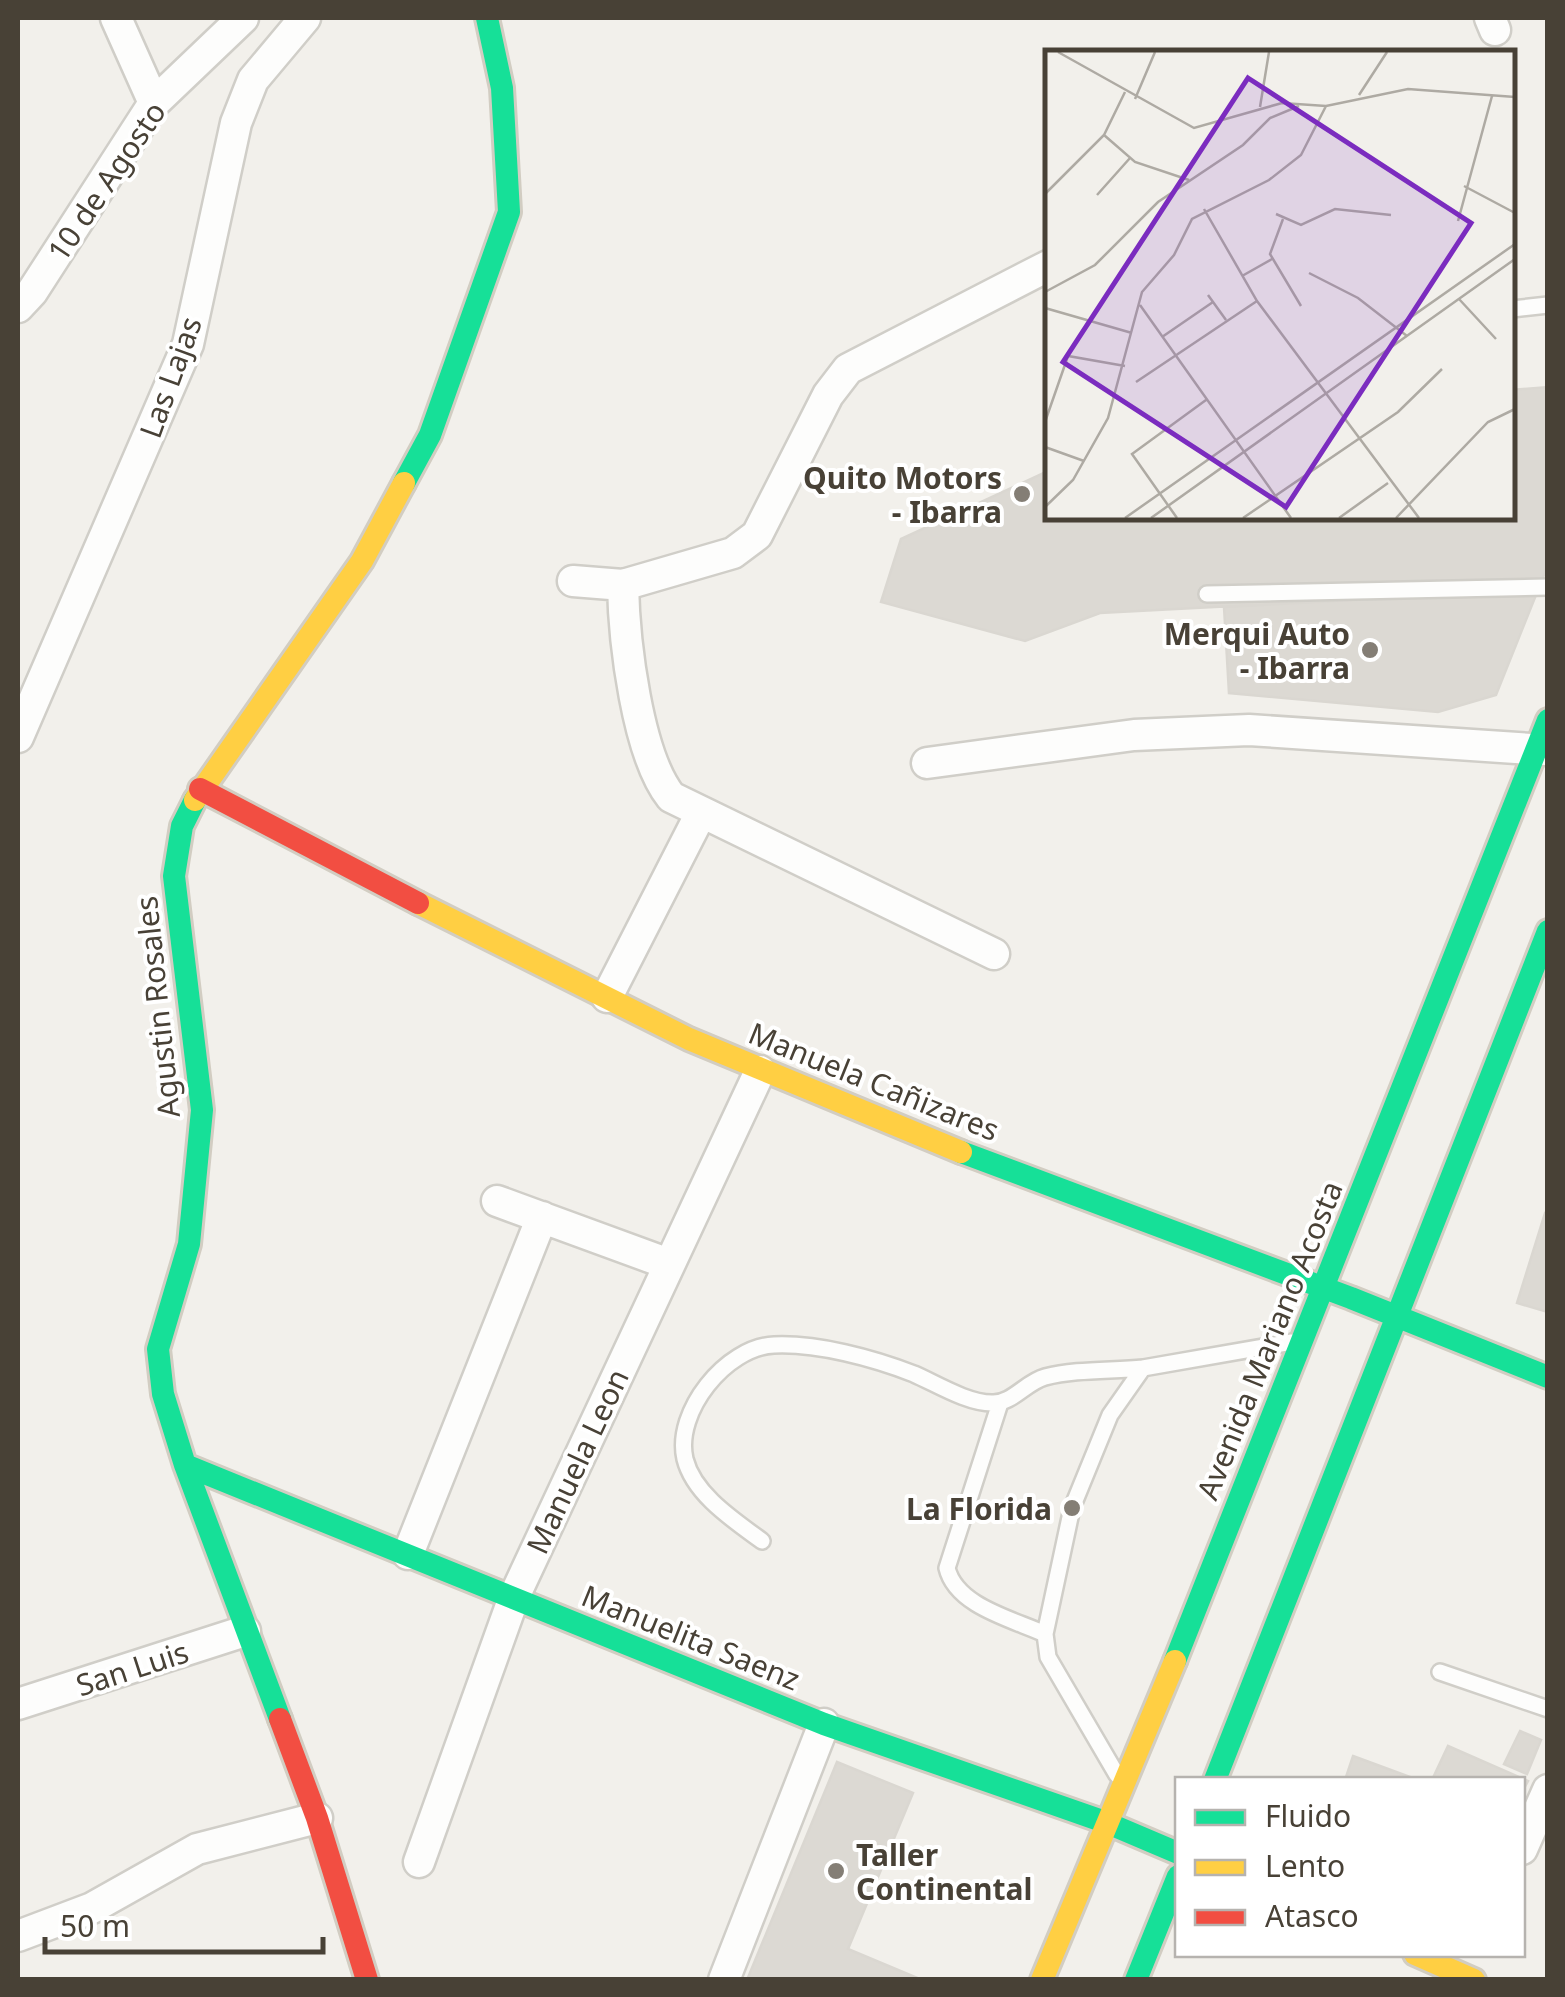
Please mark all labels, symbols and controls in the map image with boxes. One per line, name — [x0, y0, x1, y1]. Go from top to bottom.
inset map — [1045, 50, 1515, 520]
street label: 10 de Agosto — [37, 93, 175, 269]
street label: Las Lajas — [129, 311, 211, 443]
place label: Quito Motors - Ibarra — [803, 457, 1002, 532]
marker: Quito Motors - Ibarra — [1011, 483, 1033, 505]
place label: Merqui Auto - Ibarra — [1164, 613, 1350, 688]
marker: Merqui Auto - Ibarra — [1359, 639, 1381, 661]
street label: Agustin Rosales — [125, 894, 189, 1120]
street label: Manuela Cañizares — [743, 1012, 1005, 1150]
street label: Avenida Mariano Acosta — [1186, 1175, 1352, 1505]
street label: Manuela Leon — [516, 1362, 638, 1560]
place label: La Florida — [906, 1488, 1052, 1529]
marker: La Florida — [1061, 1497, 1083, 1519]
street label: Manuelita Saenz — [576, 1575, 806, 1699]
street label: San Luis — [70, 1631, 194, 1705]
legend — [1175, 1777, 1525, 1957]
text: Fluido — [1265, 1795, 1351, 1836]
place label: Taller Continental — [856, 1834, 1032, 1909]
text: Lento — [1265, 1845, 1345, 1886]
marker: Taller Continental — [825, 1860, 847, 1882]
scale bar — [45, 1892, 322, 1954]
text: Atasco — [1265, 1895, 1359, 1936]
text: 50 m — [60, 1905, 130, 1946]

